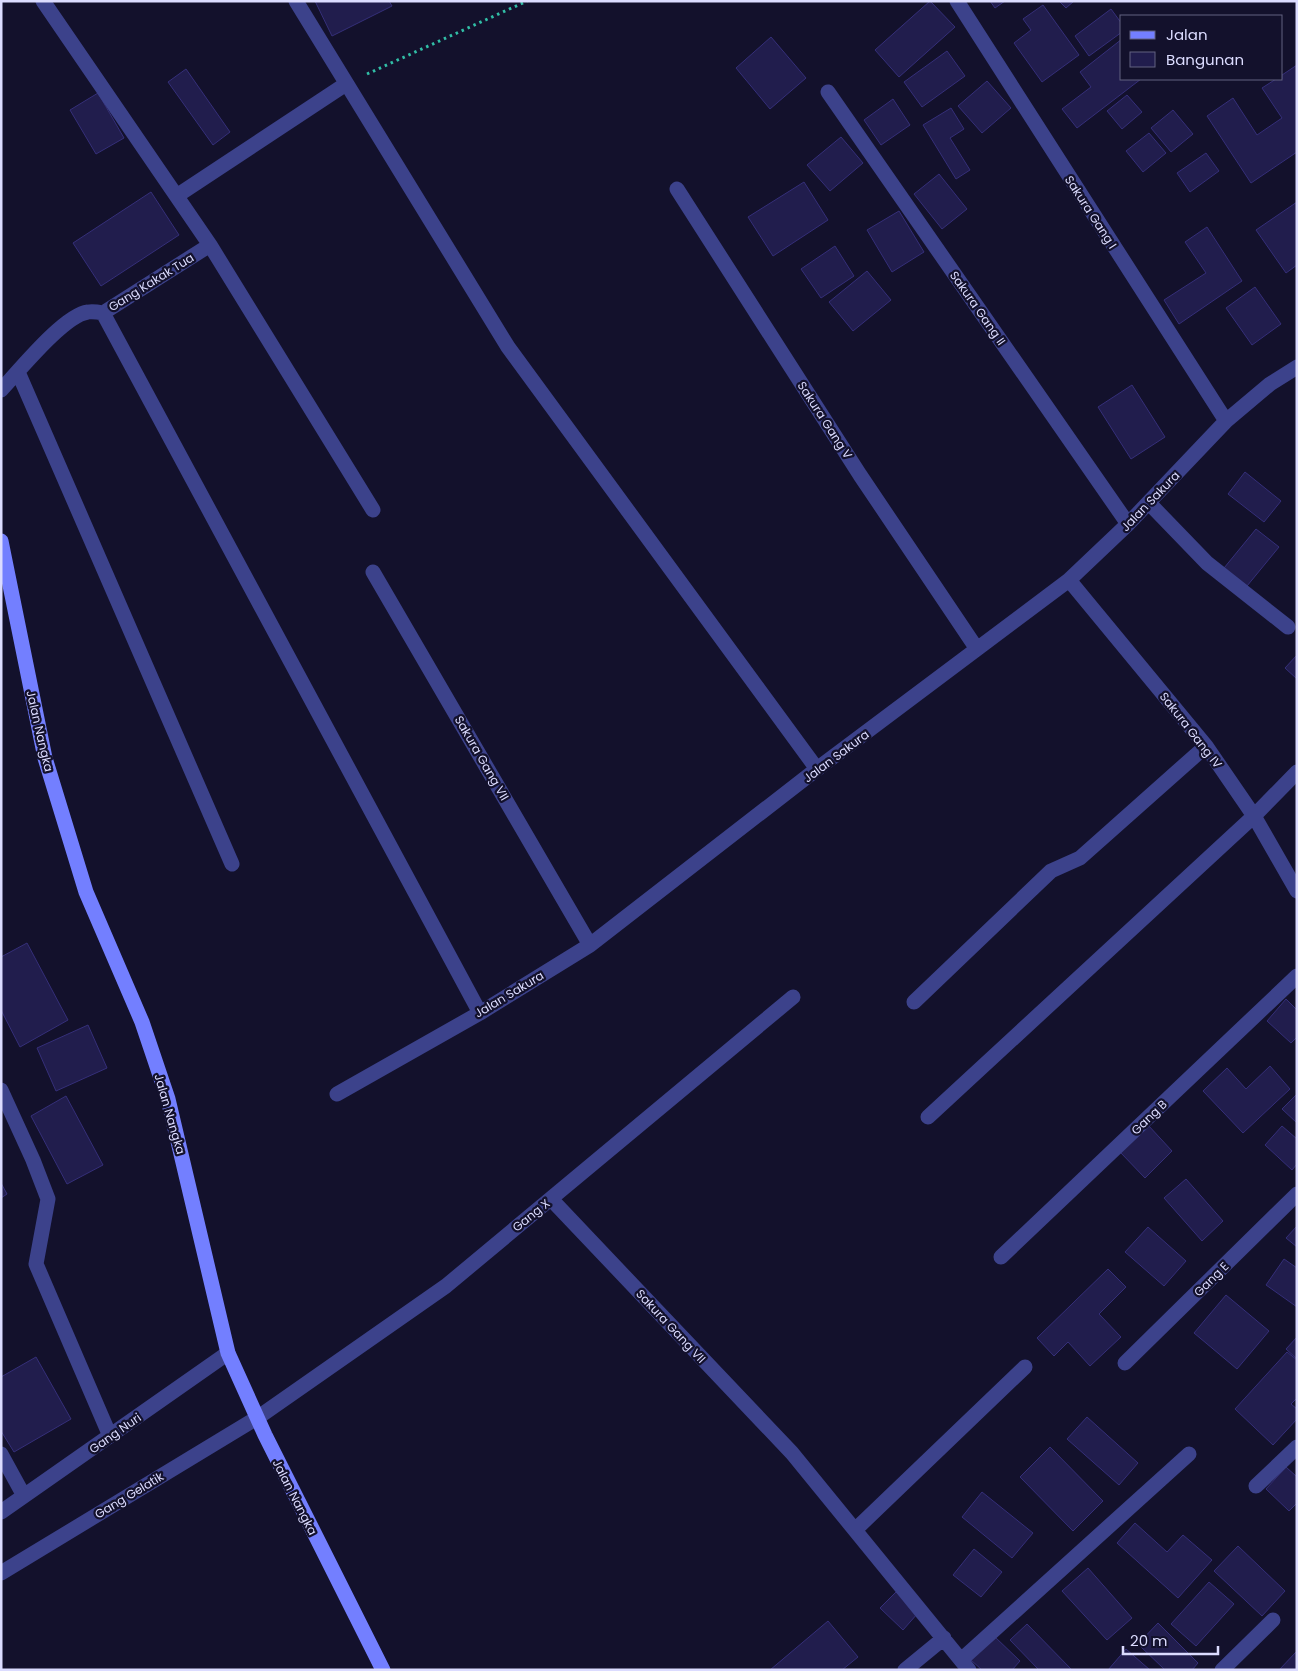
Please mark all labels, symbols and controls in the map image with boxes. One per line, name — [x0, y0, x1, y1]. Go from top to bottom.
legend — [1120, 15, 1283, 80]
text: Jalan — [1166, 24, 1208, 45]
text: Bangunan — [1166, 49, 1244, 70]
street label: Sakura Gang I — [1061, 172, 1121, 252]
street label: Gang Kakak Tua — [105, 249, 197, 315]
street label: Sakura Gang II — [946, 267, 1010, 349]
street label: Sakura Gang V — [794, 378, 856, 462]
street label: Jalan Sakura — [1117, 467, 1183, 535]
street label: Sakura Gang IV — [1156, 688, 1226, 772]
street label: Jalan Nangka — [22, 689, 58, 773]
street label: Sakura Gang VII — [451, 712, 513, 804]
street label: Jalan Sakura — [800, 726, 872, 786]
street label: Jalan Sakura — [471, 967, 547, 1021]
street label: Jalan Nangka — [150, 1072, 190, 1156]
street label: Gang B — [1127, 1096, 1171, 1138]
street label: Gang X — [509, 1195, 553, 1235]
street label: Gang E — [1190, 1258, 1232, 1300]
street label: Sakura Gang VII — [632, 1285, 710, 1367]
street label: Gang Nuri — [86, 1409, 144, 1457]
street label: Jalan Nangka — [269, 1456, 321, 1538]
street label: Gang Gelatik — [91, 1467, 167, 1522]
scale bar — [1123, 1624, 1218, 1656]
text: 20 m — [1130, 1630, 1168, 1651]

